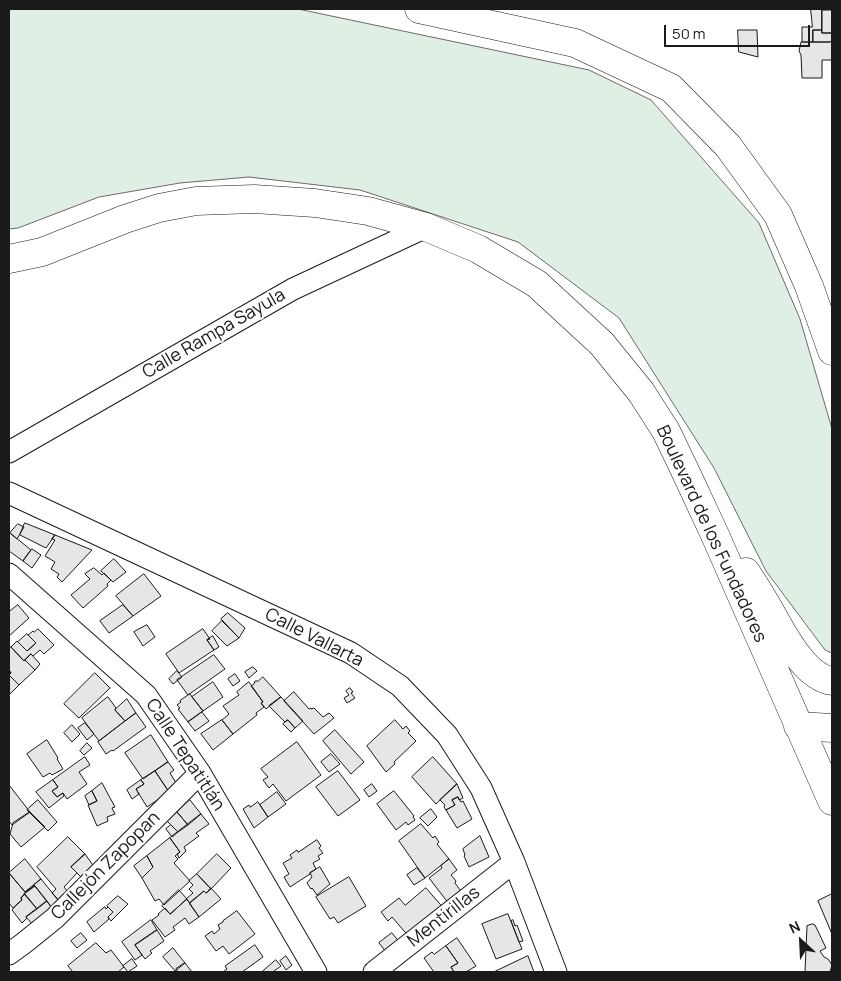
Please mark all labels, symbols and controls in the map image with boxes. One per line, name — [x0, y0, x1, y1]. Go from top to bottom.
scale bar — [666, 15, 812, 47]
text: 50 m — [672, 23, 706, 44]
street label: Calle Rampa Sayula — [139, 284, 289, 384]
street label: Boulevard de los Fundadores — [651, 422, 771, 646]
street label: Calle Vallarta — [261, 604, 367, 672]
street label: Calle Tepatitlán — [141, 695, 229, 815]
street label: Callejón Zapopan — [47, 807, 165, 925]
street label: Mentirillas — [403, 882, 485, 952]
north arrow — [776, 916, 826, 966]
text: N — [786, 916, 803, 938]

